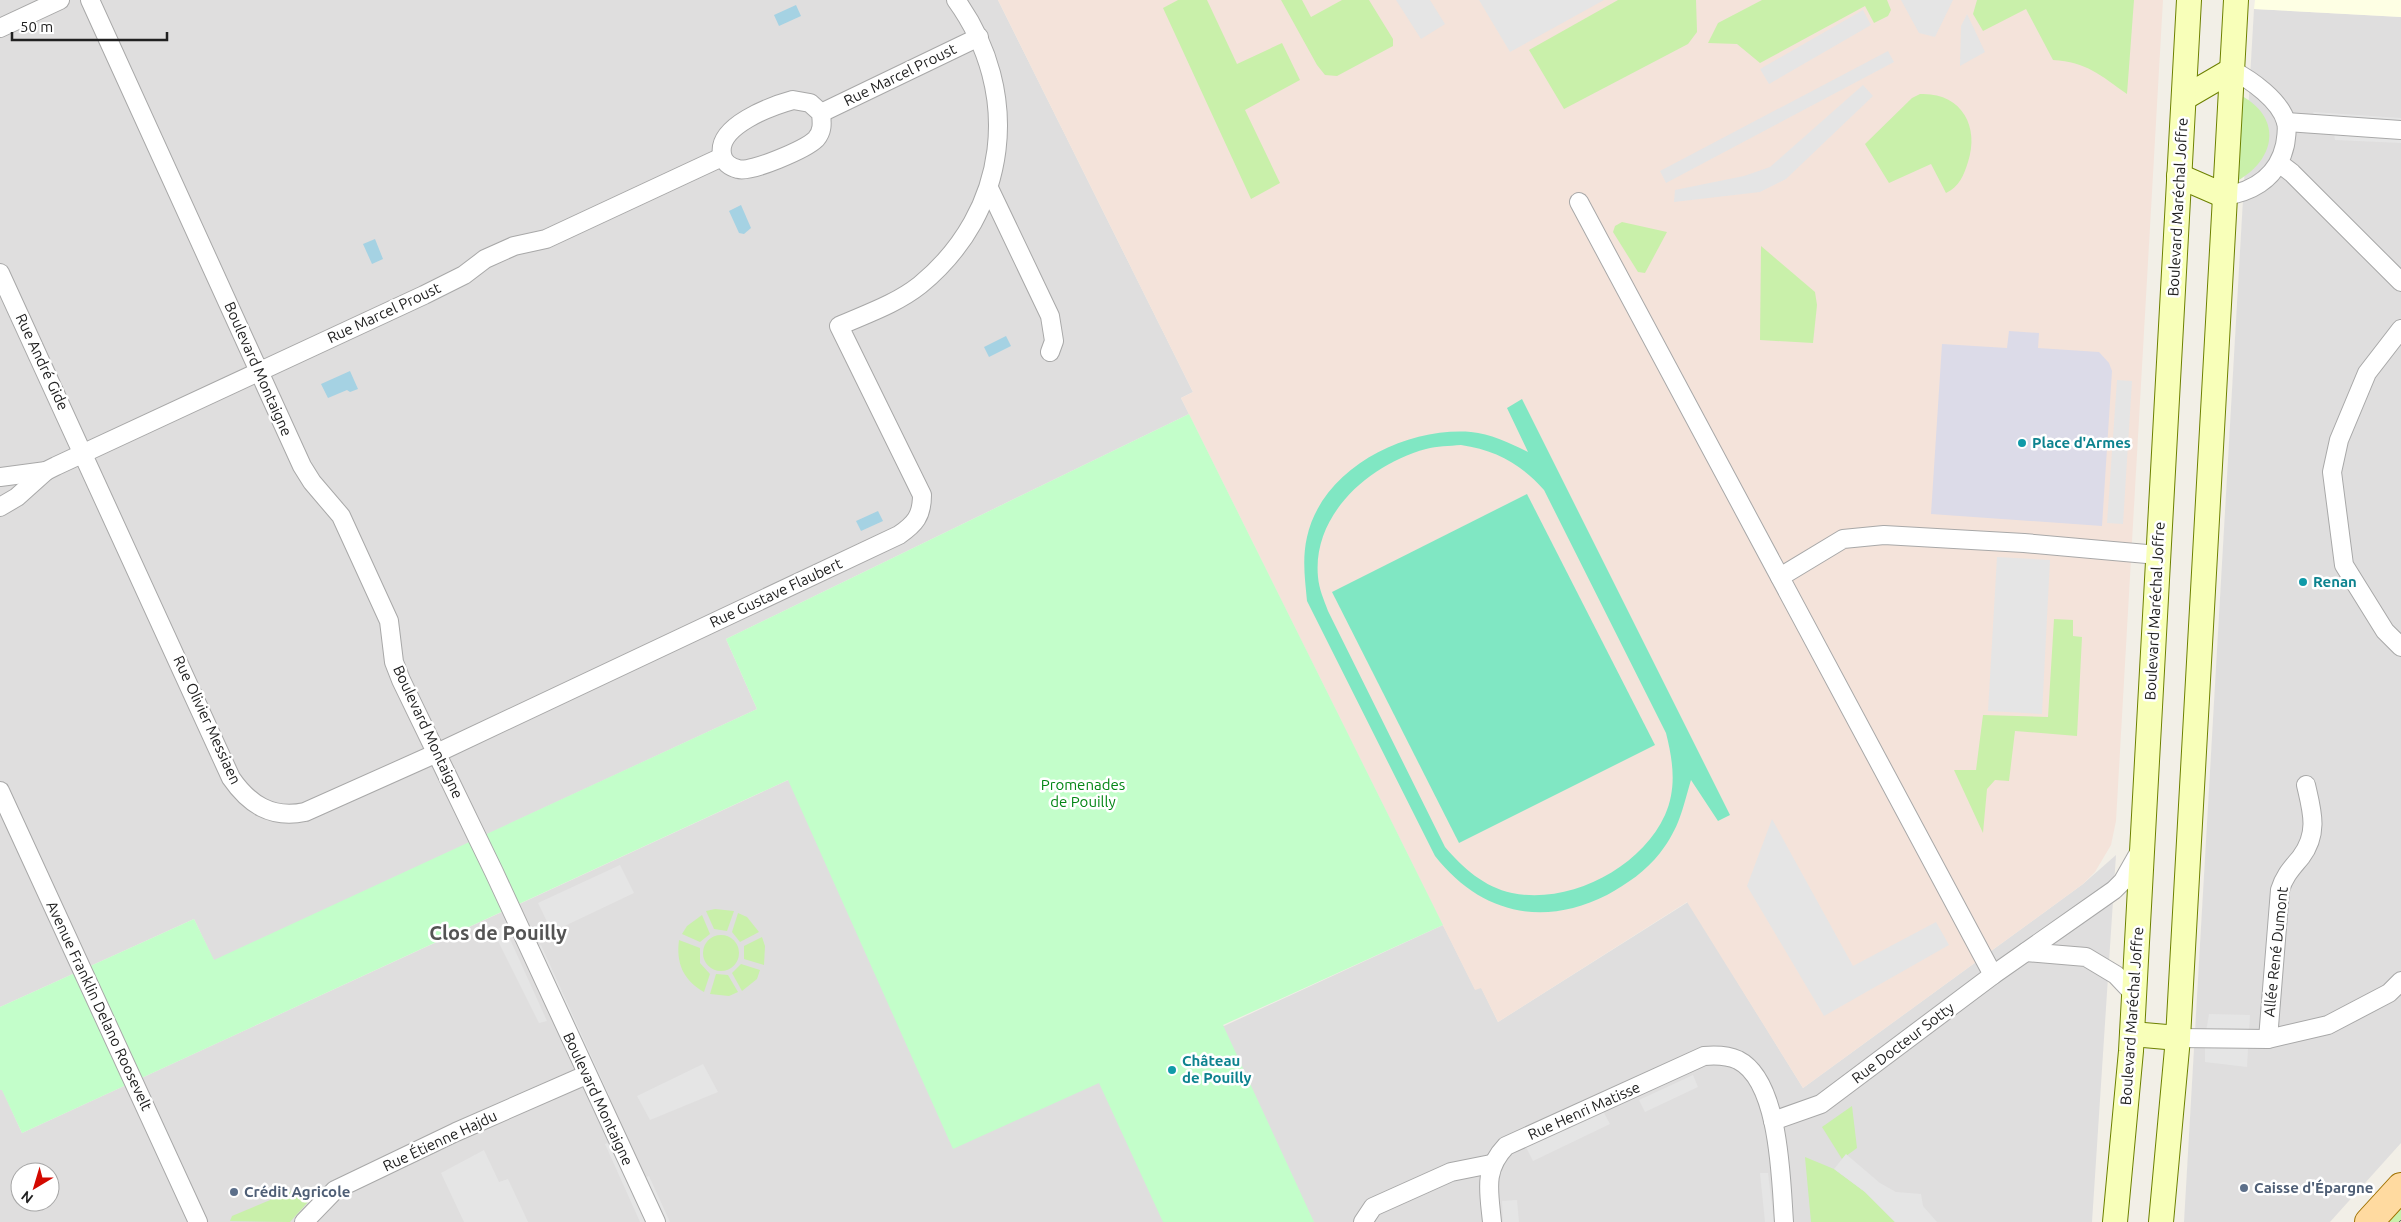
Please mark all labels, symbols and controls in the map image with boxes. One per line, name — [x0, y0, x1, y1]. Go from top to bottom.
scale bar — [12, 10, 168, 42]
text: 50 m — [20, 18, 53, 35]
street label: Rue Marcel Proust — [841, 40, 959, 109]
street label: Boulevard Maréchal Joffre — [2164, 117, 2191, 297]
street label: Rue Marcel Proust — [324, 279, 443, 346]
street label: Boulevard Montaigne — [221, 299, 296, 439]
street label: Rue André Gide — [13, 311, 72, 413]
place label: Place d'Armes — [2032, 434, 2131, 451]
marker: Place d'Armes — [2016, 437, 2028, 449]
street label: Boulevard Maréchal Joffre — [2141, 521, 2168, 701]
street label: Rue Gustave Flaubert — [707, 554, 845, 631]
place label: Renan — [2313, 573, 2357, 590]
marker: Renan — [2297, 576, 2309, 588]
street label: Rue Olivier Messiaen — [170, 653, 245, 787]
street label: Boulevard Montaigne — [390, 662, 467, 801]
park label: Promenades de Pouilly — [1041, 776, 1125, 810]
street label: Allée René Dumont — [2260, 886, 2291, 1018]
street label: Avenue Franklin Delano Roosevelt — [43, 898, 156, 1113]
district label: Clos de Pouilly — [429, 921, 567, 944]
street label: Boulevard Maréchal Joffre — [2117, 926, 2146, 1106]
street label: Rue Docteur Sotty — [1848, 999, 1957, 1087]
street label: Boulevard Montaigne — [560, 1029, 637, 1168]
place label: Château de Pouilly — [1182, 1052, 1251, 1086]
marker: Château de Pouilly — [1166, 1064, 1178, 1076]
street label: Rue Henri Matisse — [1525, 1078, 1643, 1143]
street label: Rue Étienne Hajdu — [380, 1107, 500, 1174]
north arrow — [10, 1162, 60, 1212]
place label: Caisse d'Épargne — [2254, 1179, 2373, 1196]
marker: Caisse d'Épargne — [2238, 1182, 2250, 1194]
place label: Crédit Agricole — [244, 1183, 350, 1200]
marker: Crédit Agricole — [228, 1186, 240, 1198]
text: N — [18, 1188, 36, 1207]

